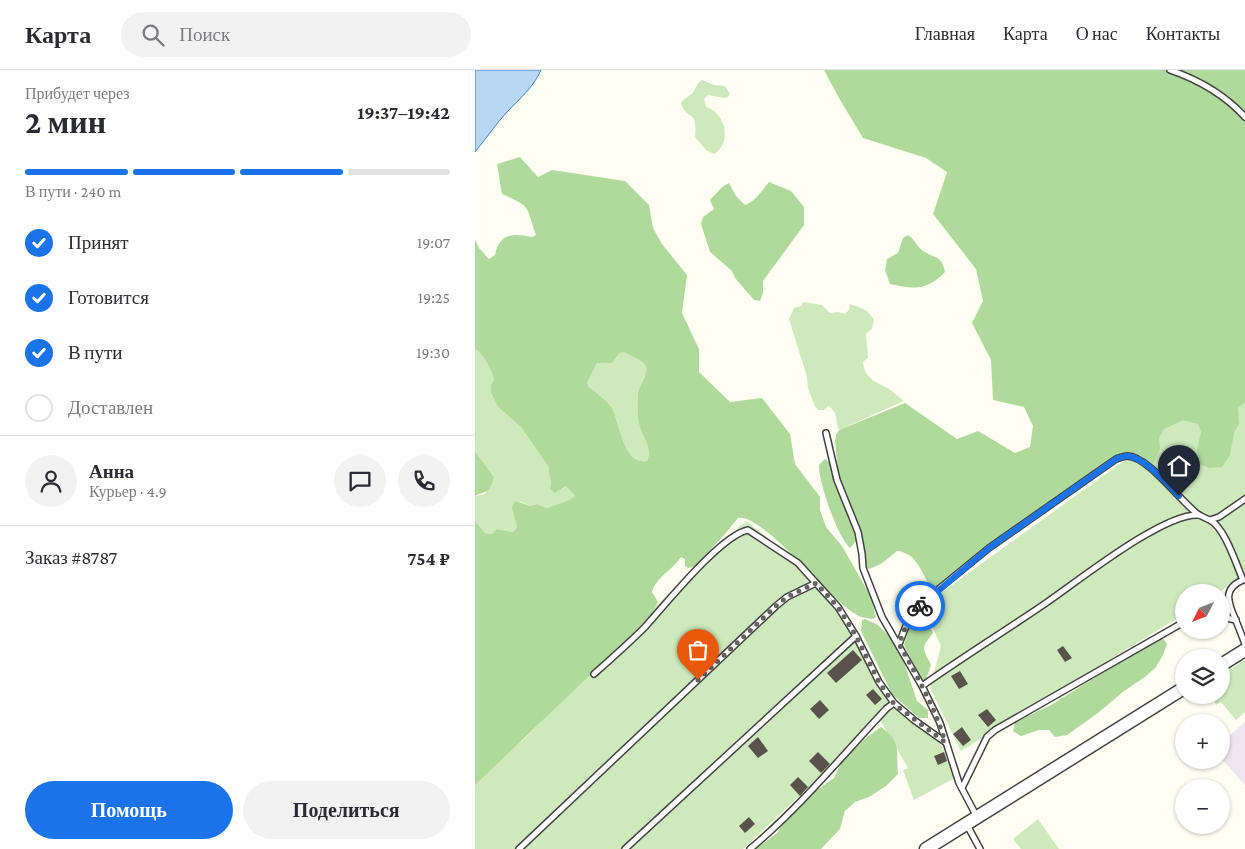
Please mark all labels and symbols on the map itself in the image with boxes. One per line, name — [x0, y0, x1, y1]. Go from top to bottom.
pin — [1158, 445, 1200, 496]
courier — [895, 581, 945, 631]
north arrow — [1175, 584, 1230, 639]
pin — [677, 629, 719, 680]

